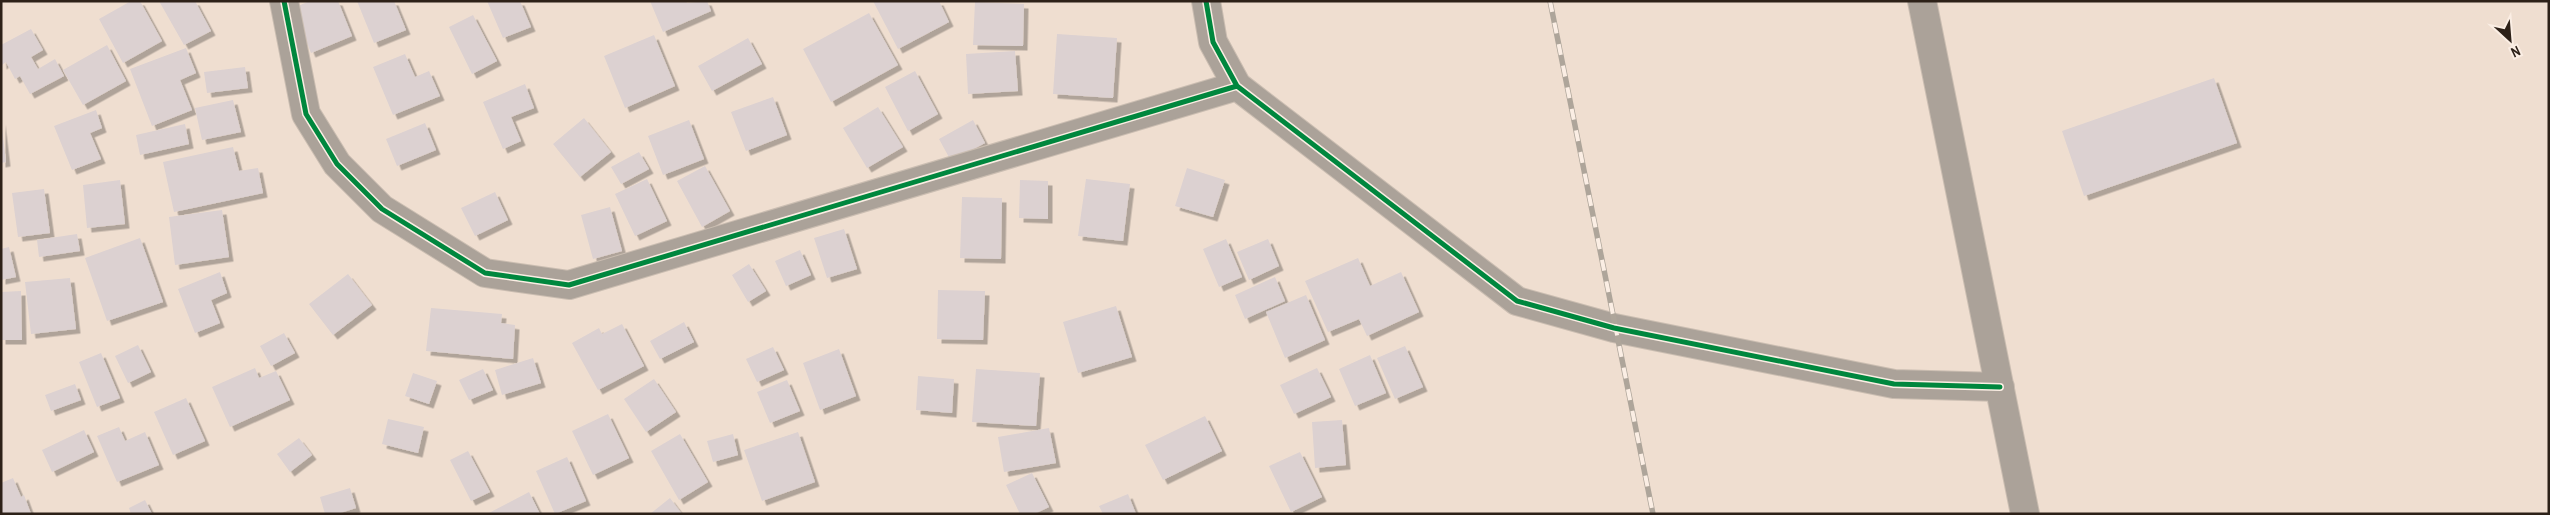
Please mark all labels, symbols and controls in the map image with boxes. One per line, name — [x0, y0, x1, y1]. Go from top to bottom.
north arrow — [2485, 15, 2535, 65]
text: N — [2508, 42, 2523, 62]

